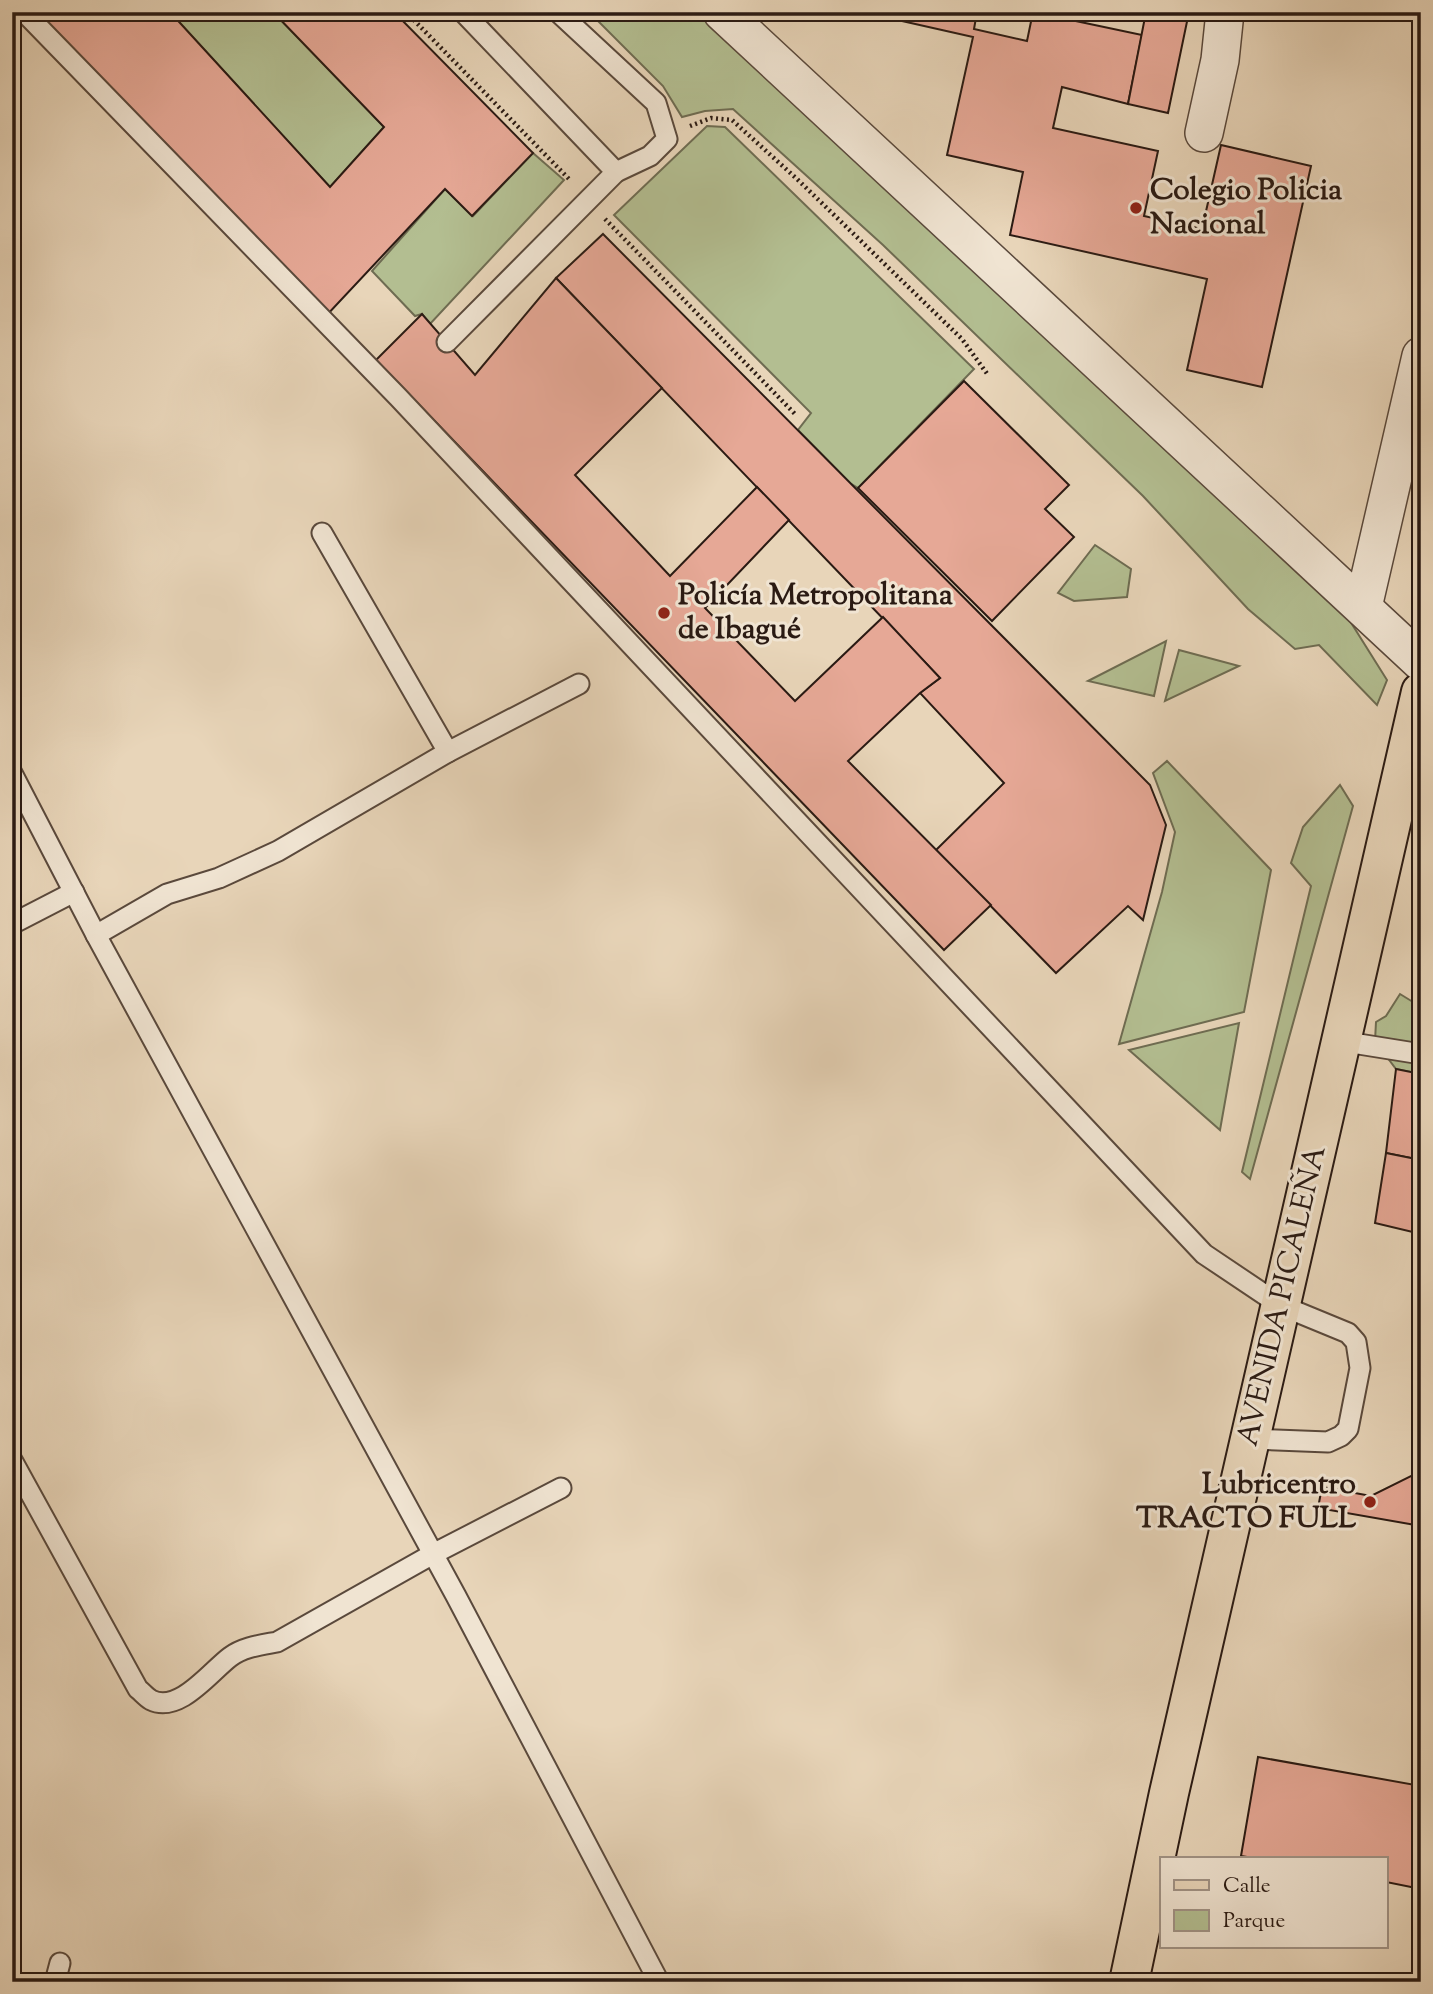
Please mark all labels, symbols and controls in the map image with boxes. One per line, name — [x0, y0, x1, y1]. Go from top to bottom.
place label: Colegio Policia Nacional — [1150, 170, 1342, 247]
marker: Colegio Policia Nacional — [1128, 200, 1144, 216]
place label: Policía Metropolitana de Ibagué — [678, 575, 953, 652]
marker: Policía Metropolitana de Ibagué — [656, 605, 672, 621]
street label: AVENIDA PICALEÑA — [1227, 1141, 1339, 1451]
place label: Lubricentro TRACTO FULL — [1136, 1464, 1356, 1541]
marker: Lubricentro TRACTO FULL — [1362, 1494, 1378, 1510]
legend — [1160, 1857, 1388, 1948]
text: Calle — [1223, 1872, 1271, 1902]
text: Parque — [1223, 1907, 1285, 1937]

